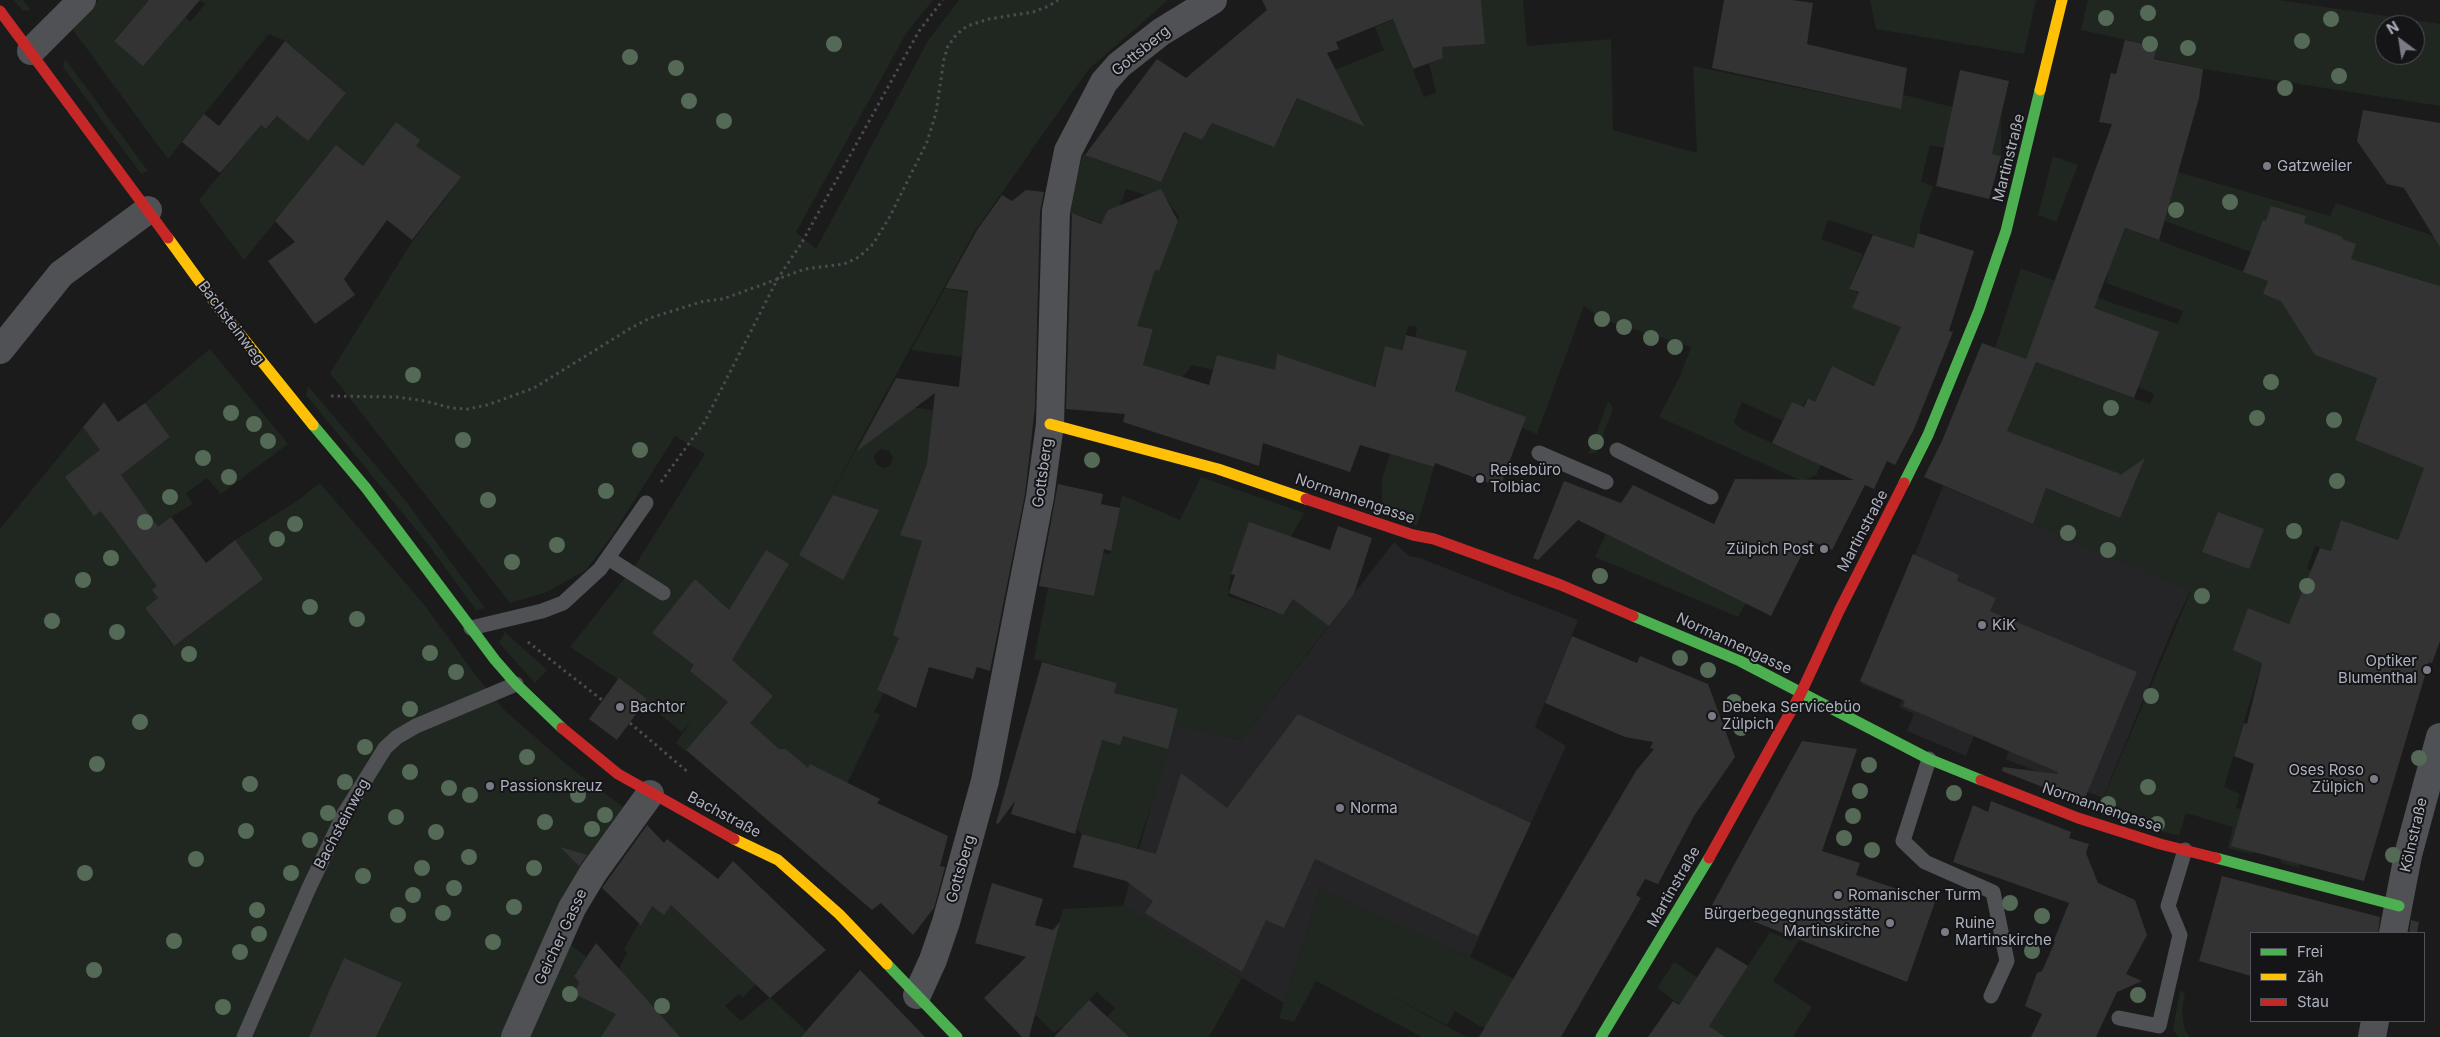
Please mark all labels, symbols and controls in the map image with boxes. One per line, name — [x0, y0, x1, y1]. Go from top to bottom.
north arrow — [2375, 15, 2425, 65]
text: N — [2384, 18, 2401, 38]
street label: Gottsberg — [1108, 22, 1174, 80]
street label: Martinstraße — [1989, 112, 2029, 204]
place label: Gatzweiler — [2277, 157, 2352, 175]
marker: Gatzweiler — [2261, 160, 2273, 172]
street label: Bachsteinweg — [194, 278, 268, 368]
street label: Gottsberg — [1029, 437, 1057, 509]
place label: Reisebüro Tolbiac — [1490, 461, 1561, 496]
street label: Normannengasse — [1293, 470, 1417, 528]
marker: Reisebüro Tolbiac — [1474, 473, 1486, 485]
street label: Martinstraße — [1834, 487, 1892, 575]
place label: Zülpich Post — [1726, 540, 1814, 558]
marker: Zülpich Post — [1818, 543, 1830, 555]
street label: Normannengasse — [1673, 609, 1795, 679]
place label: KiK — [1992, 616, 2016, 634]
marker: KiK — [1976, 619, 1988, 631]
place label: Optiker Blumenthal — [2338, 652, 2417, 687]
marker: Optiker Blumenthal — [2421, 664, 2433, 676]
place label: Bachtor — [630, 698, 685, 716]
place label: Debeka Servicebüo Zülpich — [1722, 698, 1861, 733]
marker: Bachtor — [614, 701, 626, 713]
marker: Debeka Servicebüo Zülpich — [1706, 710, 1718, 722]
place label: Oses Roso Zülpich — [2288, 761, 2364, 796]
marker: Oses Roso Zülpich — [2368, 773, 2380, 785]
street label: Bachsteinweg — [311, 776, 373, 872]
place label: Passionskreuz — [500, 777, 603, 795]
street label: Normannengasse — [2040, 779, 2164, 837]
marker: Passionskreuz — [484, 780, 496, 792]
street label: Bachstraße — [684, 788, 764, 842]
street label: Kölnstraße — [2397, 796, 2431, 874]
place label: Norma — [1350, 799, 1398, 817]
marker: Norma — [1334, 802, 1346, 814]
street label: Gottsberg — [943, 833, 979, 905]
street label: Martinstraße — [1644, 843, 1704, 931]
street label: Geicher Gasse — [531, 886, 591, 988]
place label: Romanischer Turm — [1848, 886, 1981, 904]
marker: Romanischer Turm — [1832, 889, 1844, 901]
place label: Bürgerbegegnungsstätte Martinskirche — [1704, 905, 1880, 940]
place label: Ruine Martinskirche — [1955, 914, 2052, 949]
marker: Bürgerbegegnungsstätte Martinskirche — [1884, 917, 1896, 929]
marker: Ruine Martinskirche — [1939, 926, 1951, 938]
legend — [2250, 932, 2425, 1022]
text: Frei — [2297, 942, 2323, 961]
text: Zäh — [2297, 967, 2324, 986]
text: Stau — [2297, 992, 2329, 1011]

